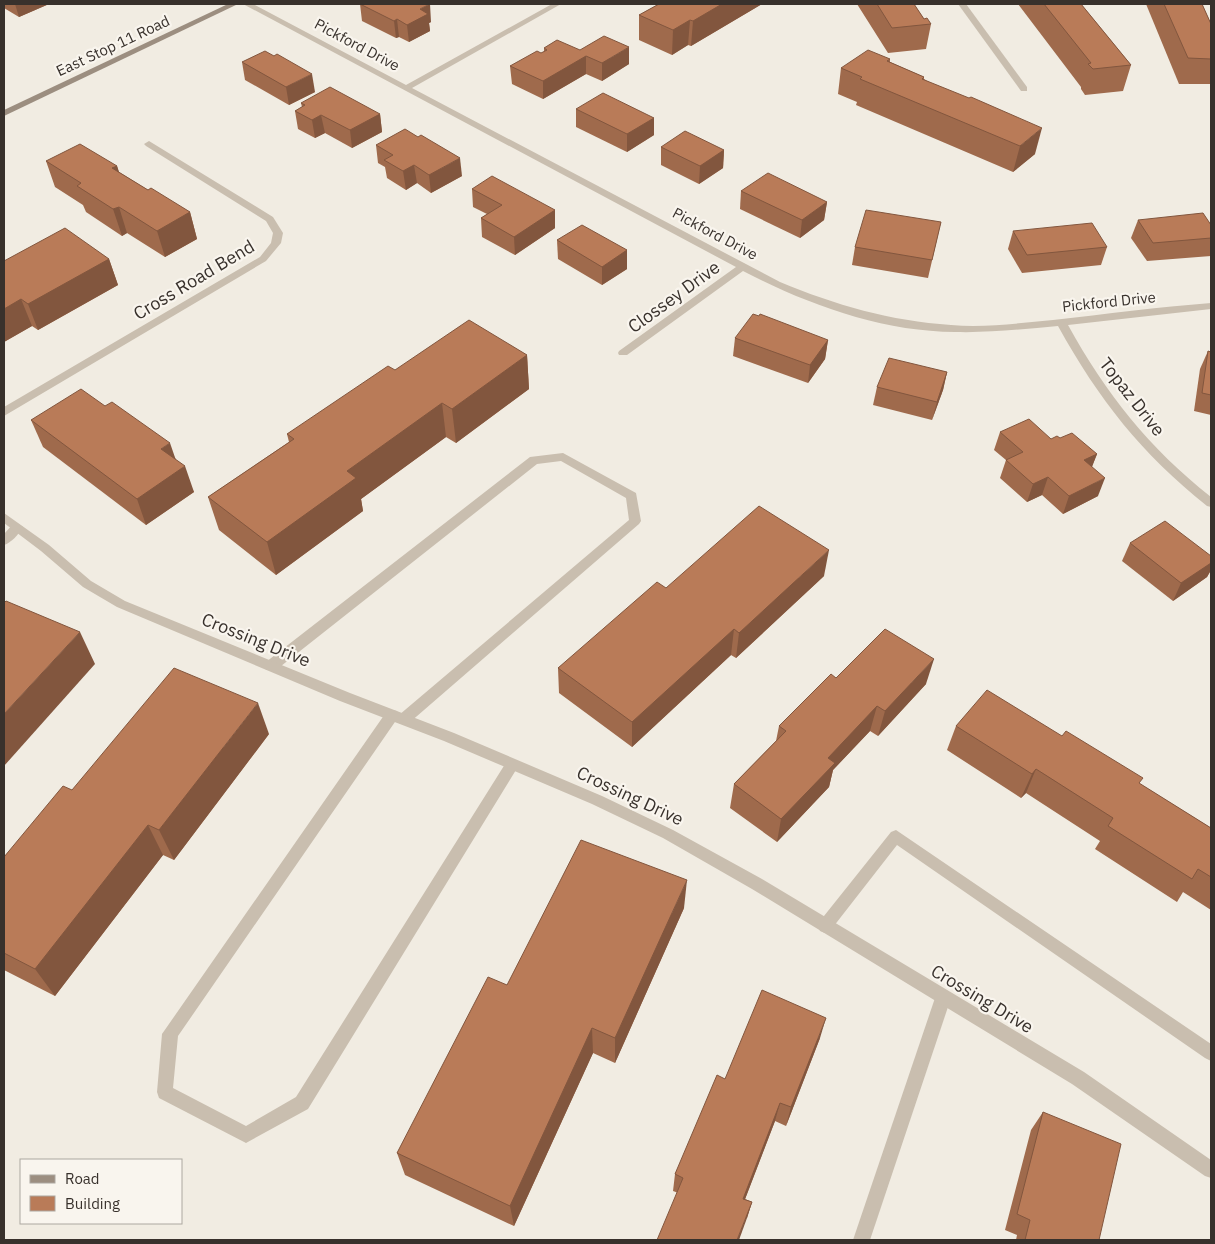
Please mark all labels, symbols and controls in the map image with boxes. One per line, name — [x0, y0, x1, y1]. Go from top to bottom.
street label: East Stop 11 Road — [53, 11, 173, 80]
street label: Pickford Drive — [311, 14, 403, 75]
street label: Pickford Drive — [669, 203, 761, 264]
street label: Cross Road Bend — [129, 234, 259, 325]
street label: Clossey Drive — [623, 255, 724, 338]
street label: Pickford Drive — [1061, 287, 1157, 316]
street label: Topaz Drive — [1095, 353, 1170, 441]
street label: Crossing Drive — [198, 607, 314, 672]
street label: Crossing Drive — [573, 761, 687, 830]
street label: Crossing Drive — [927, 959, 1038, 1038]
legend — [20, 1159, 182, 1224]
text: Road — [65, 1169, 100, 1188]
text: Building — [65, 1194, 120, 1213]

